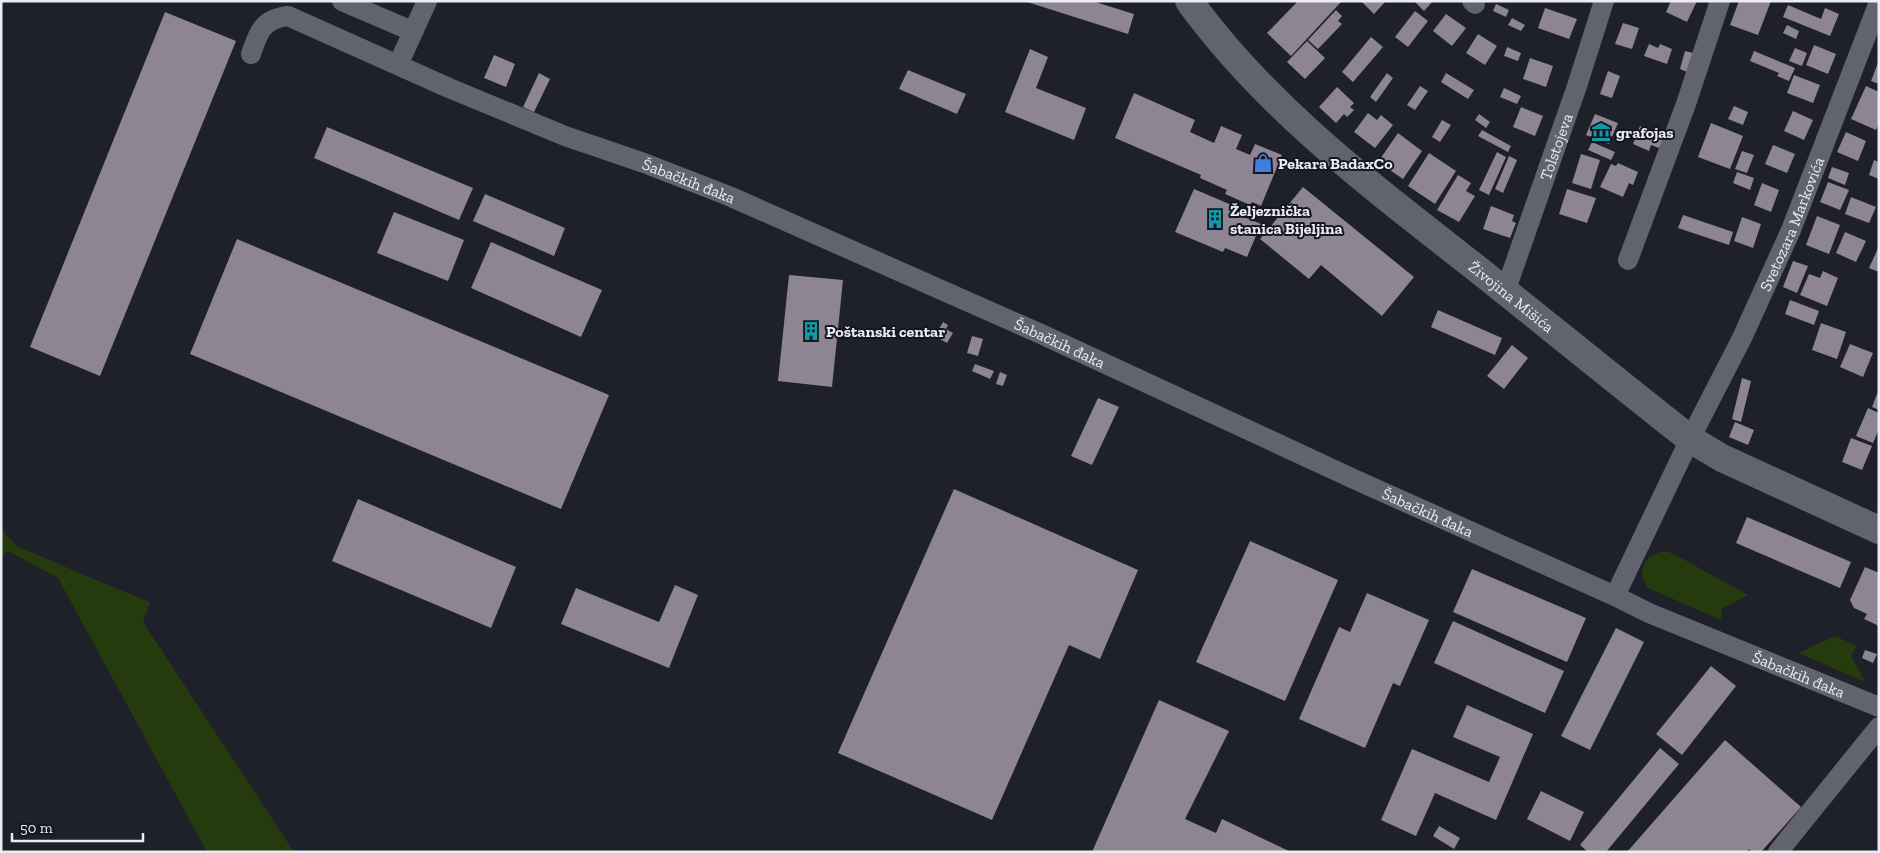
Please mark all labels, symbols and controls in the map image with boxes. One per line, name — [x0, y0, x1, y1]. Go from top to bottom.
street label: Tolstojeva — [1535, 110, 1576, 183]
museum icon: grafojas — [1590, 121, 1612, 143]
place label: grafojas — [1616, 123, 1674, 142]
shop icon: Pekara BadaxCo — [1252, 152, 1274, 174]
street label: Šabačkih đaka — [640, 154, 738, 207]
place label: Pekara BadaxCo — [1278, 154, 1393, 173]
street label: Svetozara Markovića — [1755, 154, 1828, 294]
place label: Željeznička stanica Bijeljina — [1230, 201, 1343, 238]
building icon: Željeznička stanica Bijeljina — [1204, 208, 1226, 230]
street label: Živojina Mišića — [1465, 257, 1558, 337]
street label: Šabačkih đaka — [1011, 314, 1109, 372]
building icon: Poštanski centar — [800, 320, 822, 342]
place label: Poštanski centar — [826, 322, 945, 341]
street label: Šabačkih đaka — [1379, 483, 1477, 541]
street label: Šabačkih đaka — [1750, 647, 1848, 702]
scale bar — [12, 810, 144, 842]
text: 50 m — [20, 819, 53, 837]

